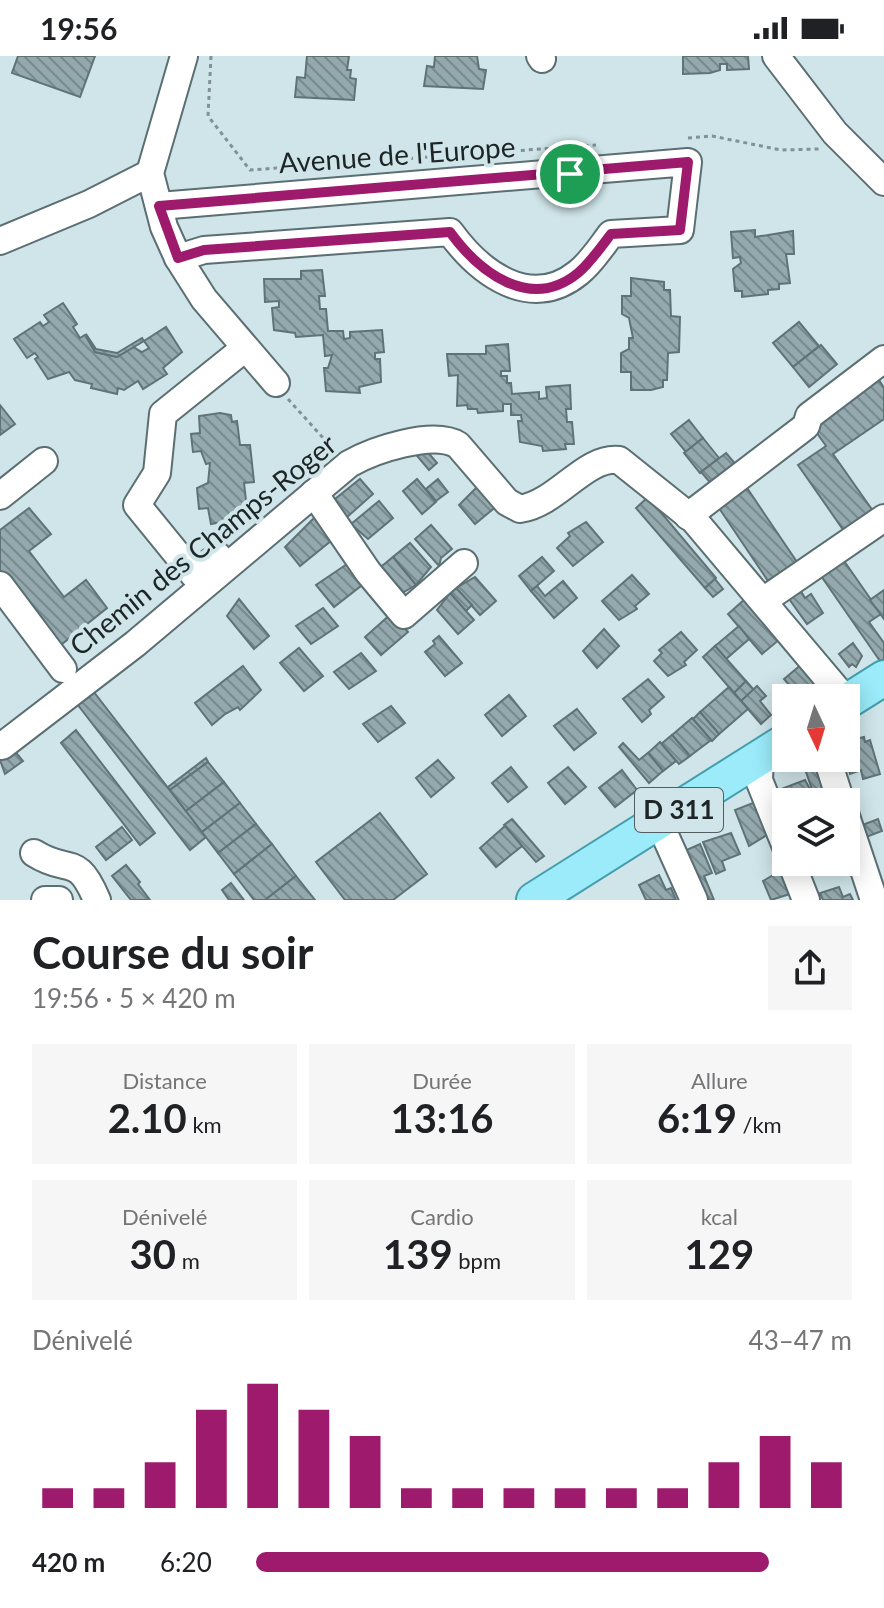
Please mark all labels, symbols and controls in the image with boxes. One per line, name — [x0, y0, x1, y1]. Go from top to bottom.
text: 19:56 — [40, 10, 117, 46]
street label: Avenue de l'Europe — [278, 129, 516, 179]
pin — [536, 140, 604, 208]
icon: arrive — [548, 152, 592, 196]
street label: Chemin des Champs-Roger — [62, 426, 342, 662]
north arrow — [772, 684, 860, 772]
map controls — [772, 684, 860, 876]
road number: D 311 — [635, 788, 723, 832]
button: layers — [772, 788, 860, 876]
text: Course du soir — [32, 926, 313, 978]
button: share — [768, 926, 852, 1010]
text: 19:56 · 5 × 420 m — [32, 982, 236, 1014]
text: Distance — [122, 1067, 207, 1094]
text: Durée — [412, 1067, 472, 1094]
text: Allure — [691, 1067, 748, 1094]
text: 2.10 — [108, 1094, 187, 1142]
text: 13:16 — [390, 1094, 494, 1142]
text: 6:19 — [657, 1094, 737, 1142]
text: km — [187, 1111, 222, 1138]
text: /km — [737, 1111, 782, 1138]
text: Dénivelé — [122, 1203, 207, 1230]
text: Cardio — [410, 1203, 474, 1230]
text: kcal — [701, 1203, 738, 1230]
text: 30 — [130, 1230, 176, 1278]
text: 139 — [383, 1230, 453, 1278]
text: 129 — [685, 1230, 754, 1278]
text: m — [176, 1247, 200, 1274]
text: bpm — [453, 1247, 501, 1274]
text: Dénivelé — [32, 1324, 133, 1356]
text: 43–47 m — [749, 1324, 852, 1356]
text: 420 m — [32, 1546, 105, 1578]
text: 6:20 — [160, 1546, 212, 1578]

